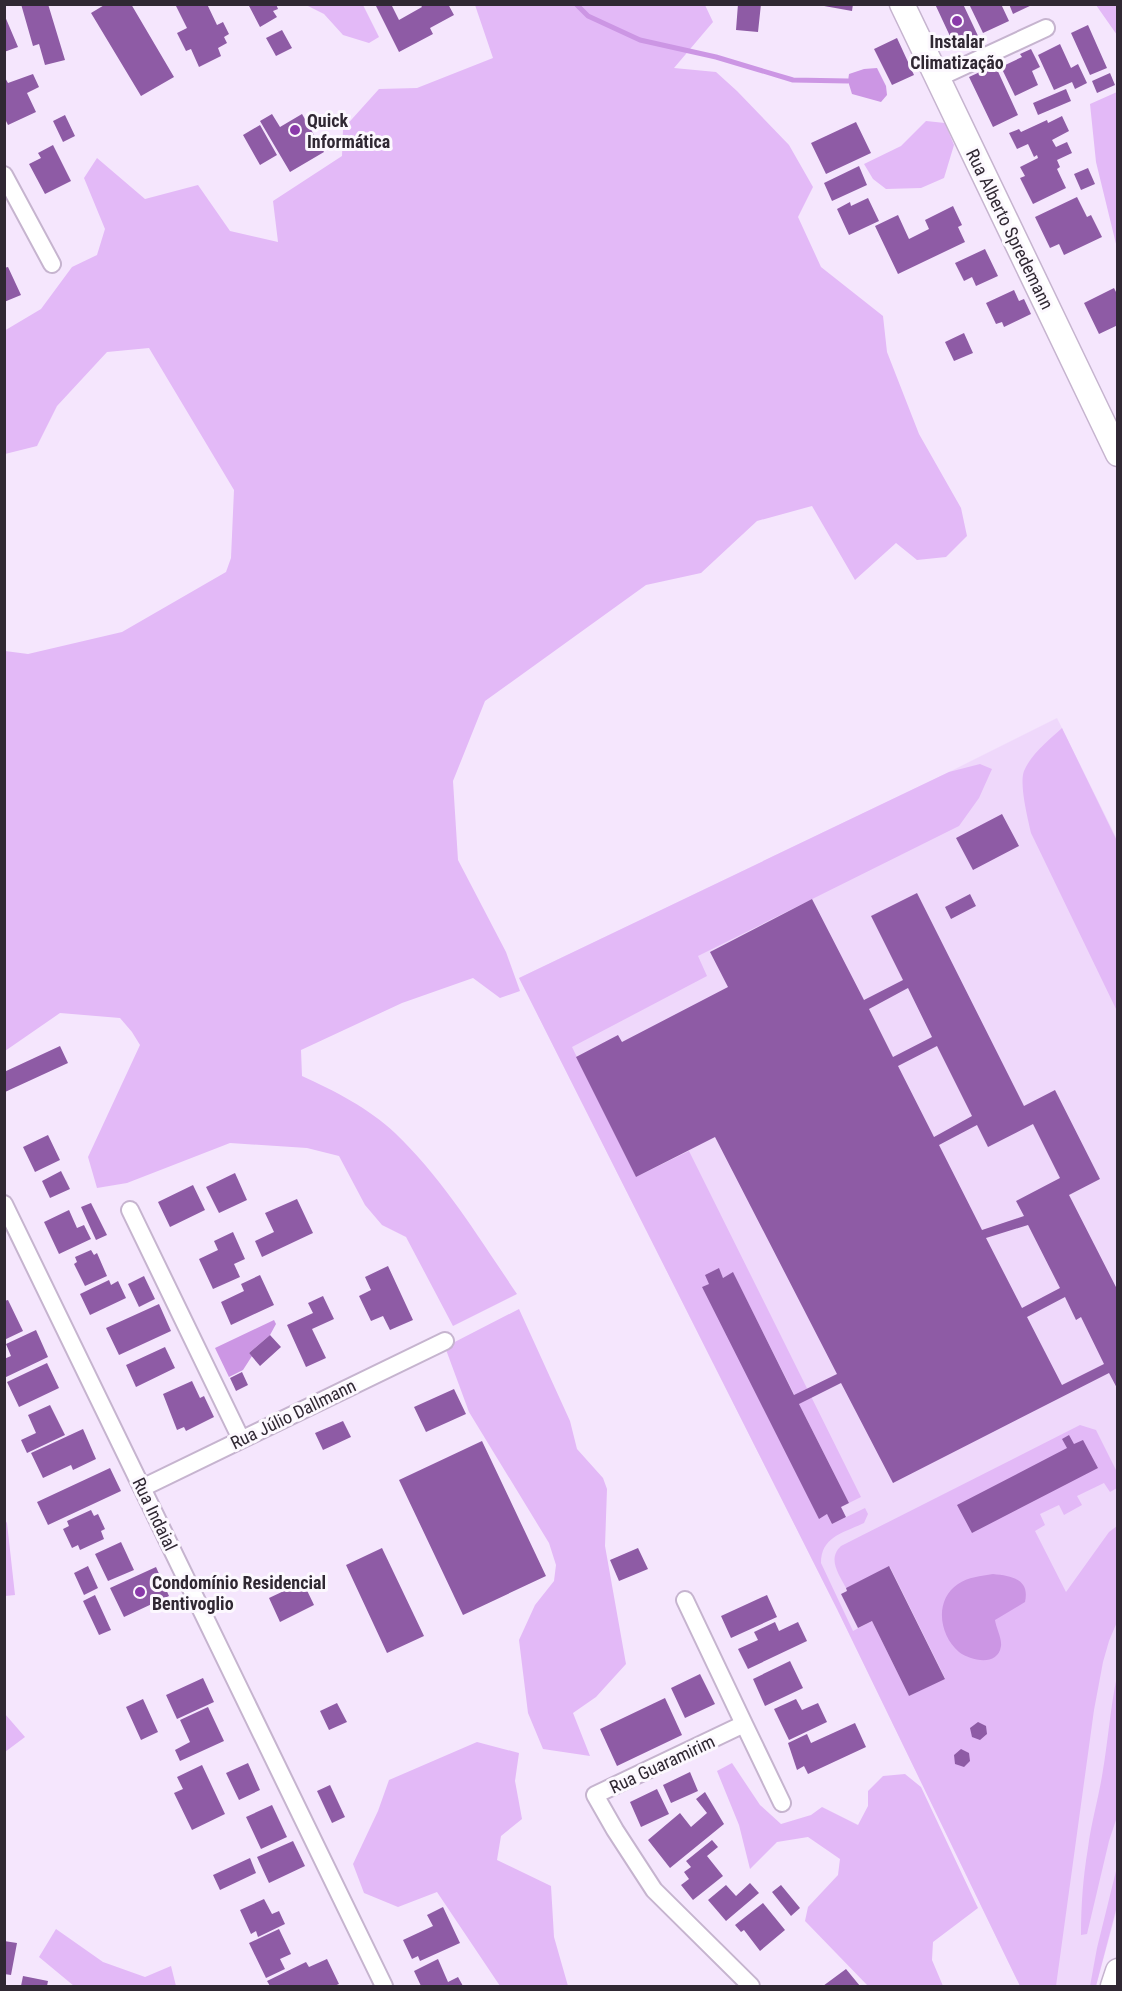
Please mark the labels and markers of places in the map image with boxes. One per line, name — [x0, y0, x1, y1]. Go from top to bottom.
marker: Instalar Climatização — [950, 14, 964, 28]
place label: Instalar Climatização — [910, 31, 1004, 73]
place label: Quick Informática — [307, 110, 390, 152]
marker: Quick Informática — [288, 123, 302, 137]
place label: Condomínio Residencial Bentivoglio — [152, 1572, 326, 1614]
marker: Condomínio Residencial Bentivoglio — [133, 1585, 147, 1599]

